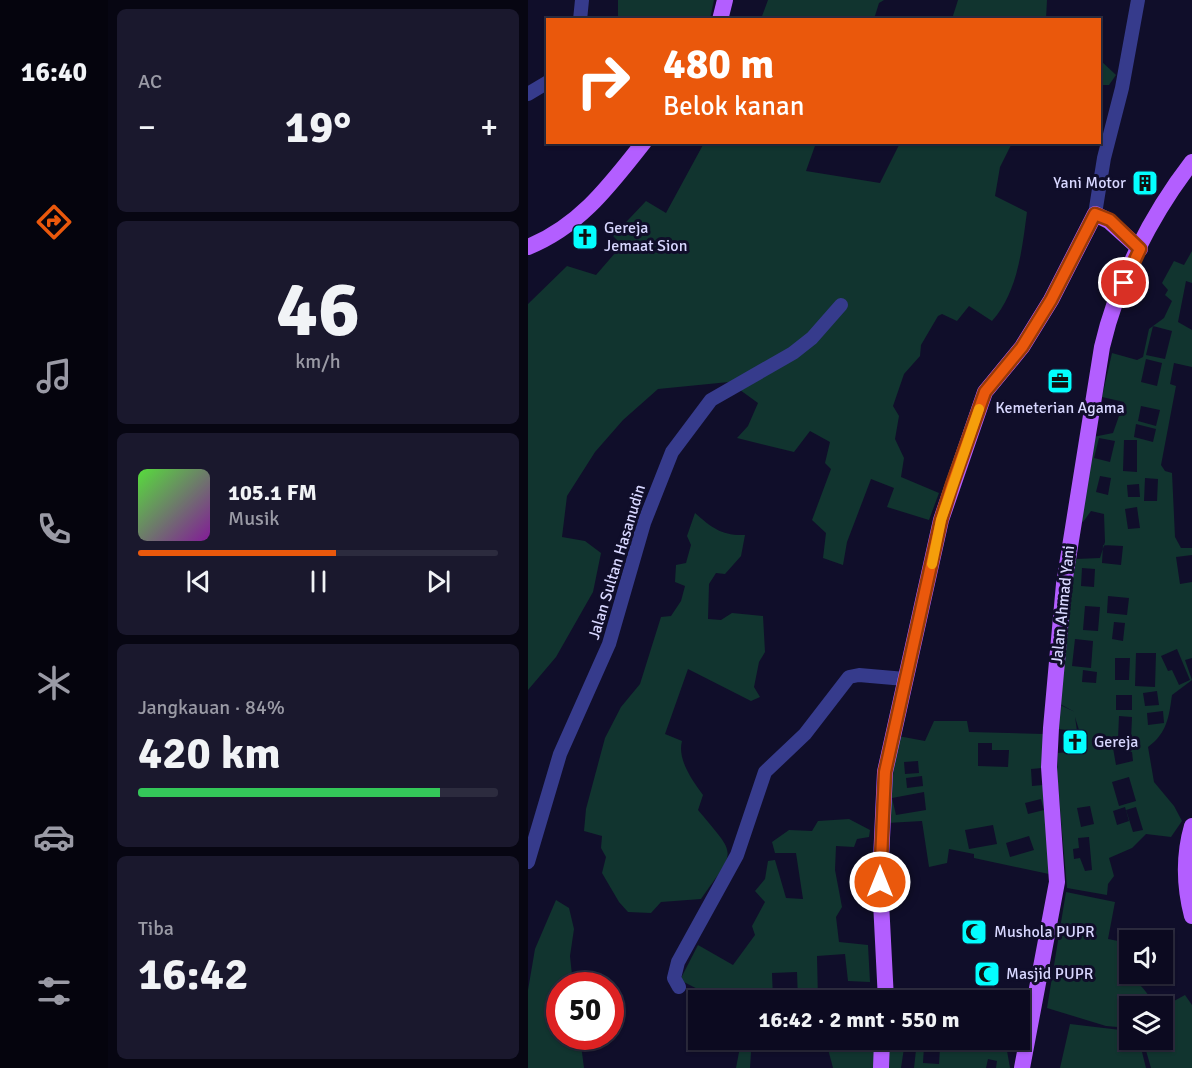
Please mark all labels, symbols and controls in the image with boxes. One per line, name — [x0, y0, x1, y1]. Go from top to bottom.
text: 480 m — [663, 39, 774, 90]
icon: right — [564, 42, 642, 120]
text: 16:40 — [21, 56, 87, 89]
text: AC — [138, 69, 162, 94]
text: Belok kanan — [663, 90, 804, 123]
text: 19° — [285, 100, 351, 155]
text: − — [138, 107, 156, 148]
text: + — [480, 107, 498, 148]
building icon: Yani Motor — [1130, 168, 1160, 198]
place label: Yani Motor — [1053, 173, 1126, 193]
icon: directions — [33, 201, 75, 243]
place label: Gereja Jemaat Sion — [604, 218, 687, 256]
church icon: Gereja Jemaat Sion — [570, 222, 600, 252]
pin — [1098, 257, 1149, 308]
text: 46 — [276, 262, 360, 358]
icon: arrive — [1107, 266, 1140, 299]
text: km/h — [295, 349, 341, 374]
icon: music — [33, 355, 75, 397]
office icon: Kemeterian Agama — [1045, 366, 1075, 396]
place label: Kemeterian Agama — [995, 398, 1125, 418]
text: 105.1 FM — [228, 479, 317, 506]
street label: Jalan Sultan Hasanudin — [584, 482, 650, 642]
text: Musik — [228, 506, 279, 531]
icon: phone — [33, 508, 75, 550]
street label: Jalan Ahmad Yani — [1047, 544, 1079, 666]
icon: previous — [182, 565, 215, 598]
icon: pause — [302, 565, 335, 598]
icon: next — [422, 565, 455, 598]
icon: climate — [33, 662, 75, 704]
text: Jangkauan · 84% — [138, 695, 285, 720]
text: 420 km — [138, 726, 281, 781]
church icon: Gereja — [1060, 727, 1090, 757]
place label: Gereja — [1094, 732, 1138, 752]
icon: car — [33, 816, 75, 858]
position arrow — [848, 850, 912, 914]
text: Tiba — [138, 916, 174, 941]
mosque icon: Mushola PUPR — [959, 917, 989, 947]
place label: Mushola PUPR — [994, 922, 1095, 942]
map controls — [1119, 930, 1173, 1050]
button: sound — [1119, 930, 1173, 984]
text: 16:42 — [138, 947, 248, 1002]
mosque icon: Masjid PUPR — [972, 959, 1002, 989]
place label: Masjid PUPR — [1006, 964, 1094, 984]
icon: filters — [33, 970, 75, 1012]
speed limit sign: 50 — [546, 972, 624, 1050]
button: layers — [1119, 996, 1173, 1050]
text: 16:42 · 2 mnt · 550 m — [759, 1006, 959, 1033]

